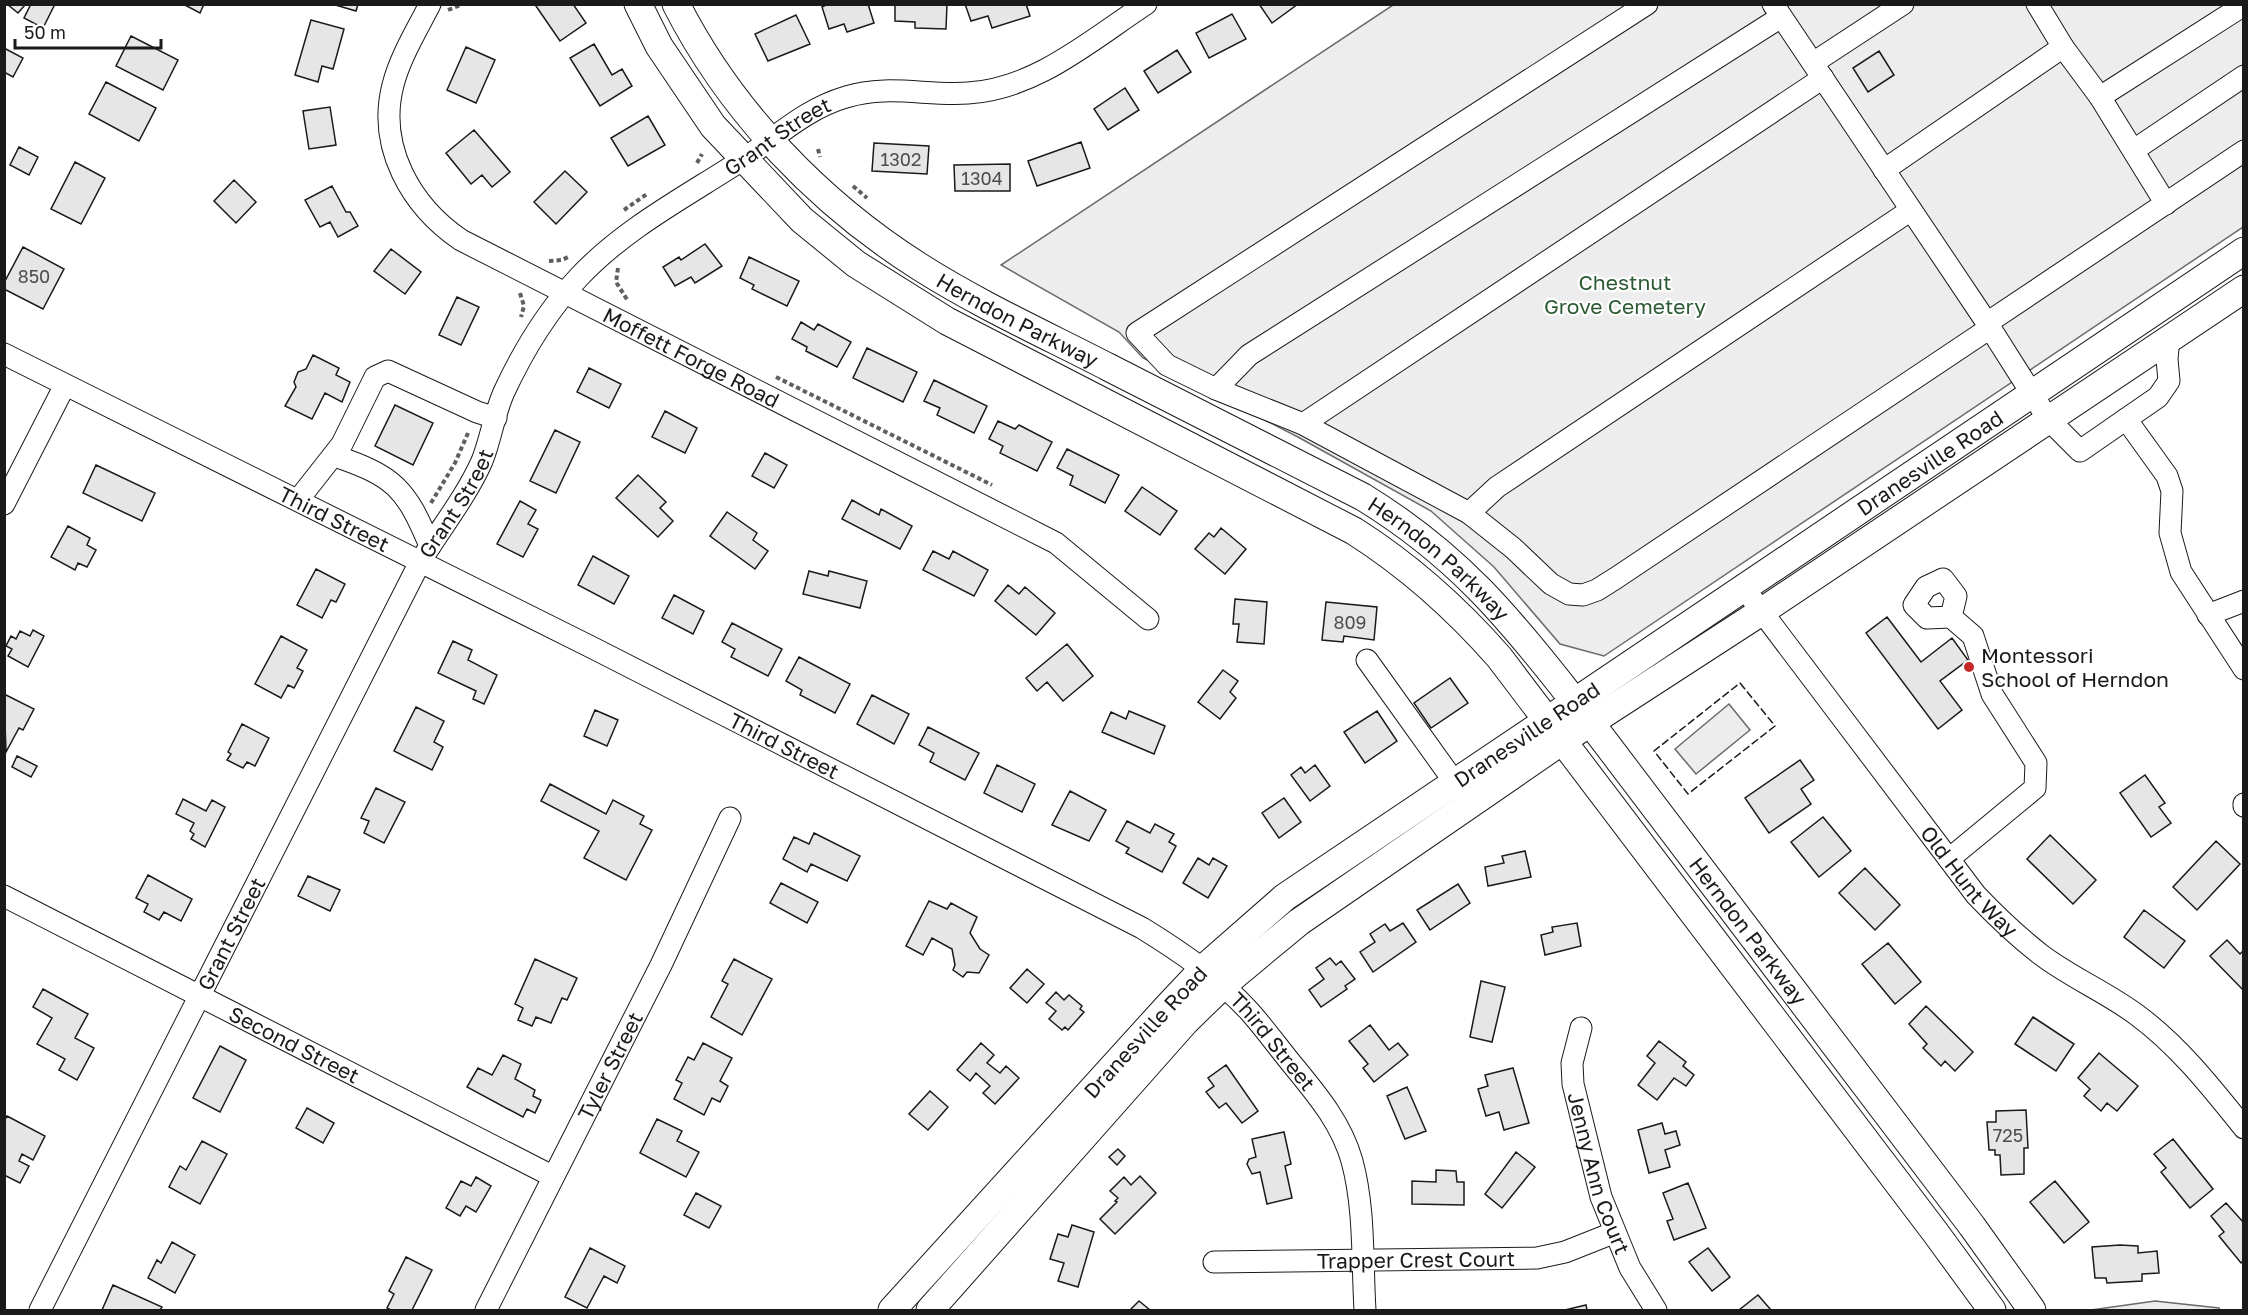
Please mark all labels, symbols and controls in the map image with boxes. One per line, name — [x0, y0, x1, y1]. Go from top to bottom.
scale bar — [15, 12, 160, 50]
text: 50 m — [24, 21, 66, 43]
street label: Grant Street — [719, 91, 835, 181]
house number: 1302 — [881, 148, 921, 170]
house number: 1304 — [961, 167, 1003, 189]
house number: 850 — [18, 265, 50, 287]
street label: Herndon Parkway — [932, 267, 1103, 373]
park label: Chestnut Grove Cemetery — [1544, 269, 1706, 319]
street label: Moffett Forge Road — [599, 302, 784, 413]
street label: Dranesville Road — [1852, 404, 2008, 521]
street label: Grant Street — [413, 445, 498, 563]
street label: Third Street — [275, 480, 394, 557]
street label: Herndon Parkway — [1363, 491, 1515, 626]
house number: 809 — [1333, 611, 1367, 633]
place label: Montessori School of Herndon — [1981, 642, 2169, 692]
marker: Montessori School of Herndon — [1962, 660, 1976, 674]
street label: Dranesville Road — [1449, 676, 1605, 793]
street label: Third Street — [725, 707, 844, 784]
street label: Old Hunt Way — [1915, 820, 2024, 943]
street label: Herndon Parkway — [1684, 852, 1813, 1010]
street label: Grant Street — [192, 873, 271, 995]
street label: Dranesville Road — [1078, 960, 1212, 1103]
street label: Third Street — [1225, 986, 1321, 1096]
street label: Second Street — [225, 1000, 364, 1088]
street label: Tyler Street — [572, 1007, 648, 1124]
street label: Jenny Ann Court — [1562, 1089, 1636, 1258]
house number: 725 — [1993, 1124, 2023, 1146]
street label: Trapper Crest Court — [1317, 1245, 1515, 1274]

